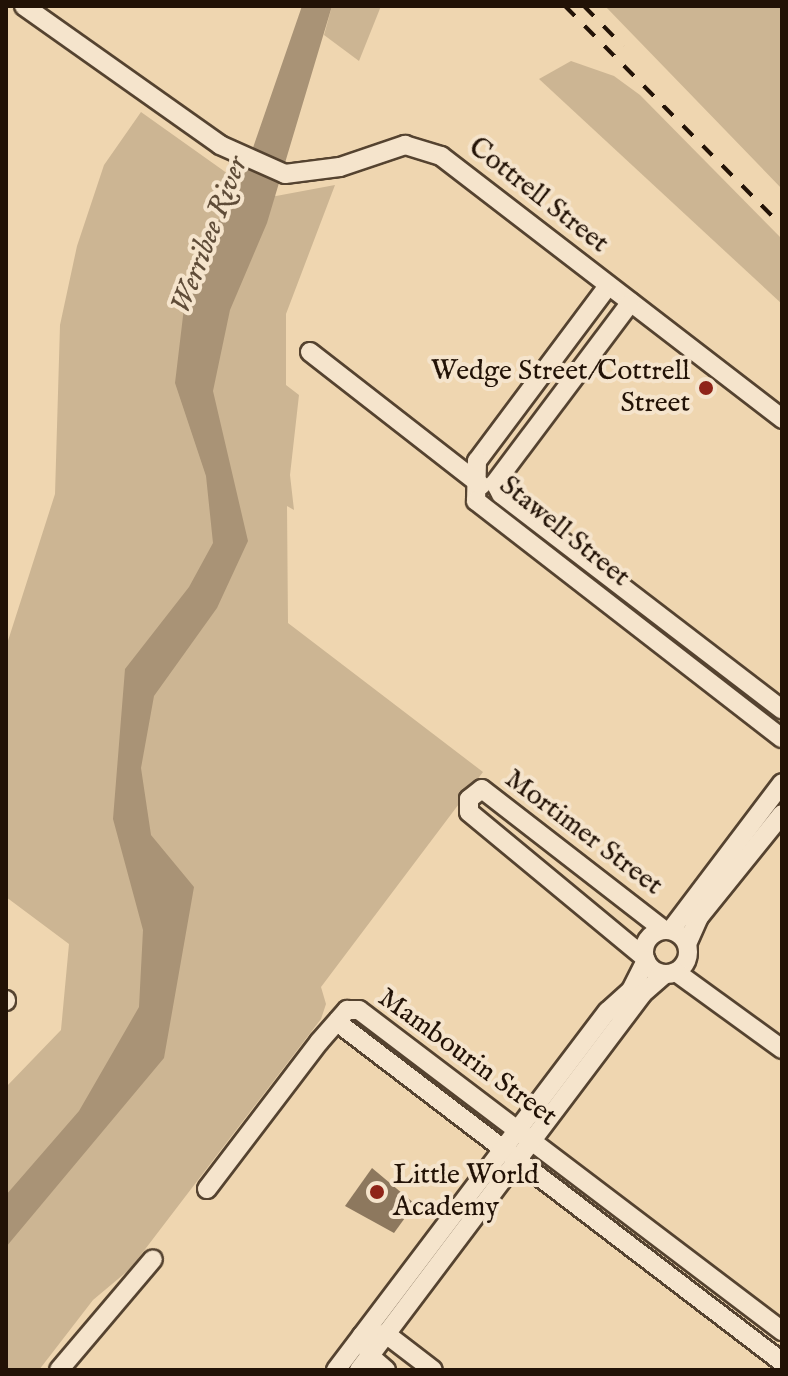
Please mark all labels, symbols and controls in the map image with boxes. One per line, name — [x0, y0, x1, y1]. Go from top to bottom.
street label: Cottrell Street — [461, 131, 615, 261]
water label: Werribee River — [164, 151, 256, 319]
place label: Wedge Street/Cottrell Street — [431, 355, 690, 421]
marker: Wedge Street/Cottrell Street — [697, 379, 715, 397]
street label: Stawell Street — [492, 469, 636, 595]
street label: Mortimer Street — [498, 763, 668, 903]
street label: Mambourin Street — [371, 982, 563, 1134]
place label: Little World Academy — [393, 1159, 539, 1225]
marker: Little World Academy — [368, 1183, 386, 1201]

